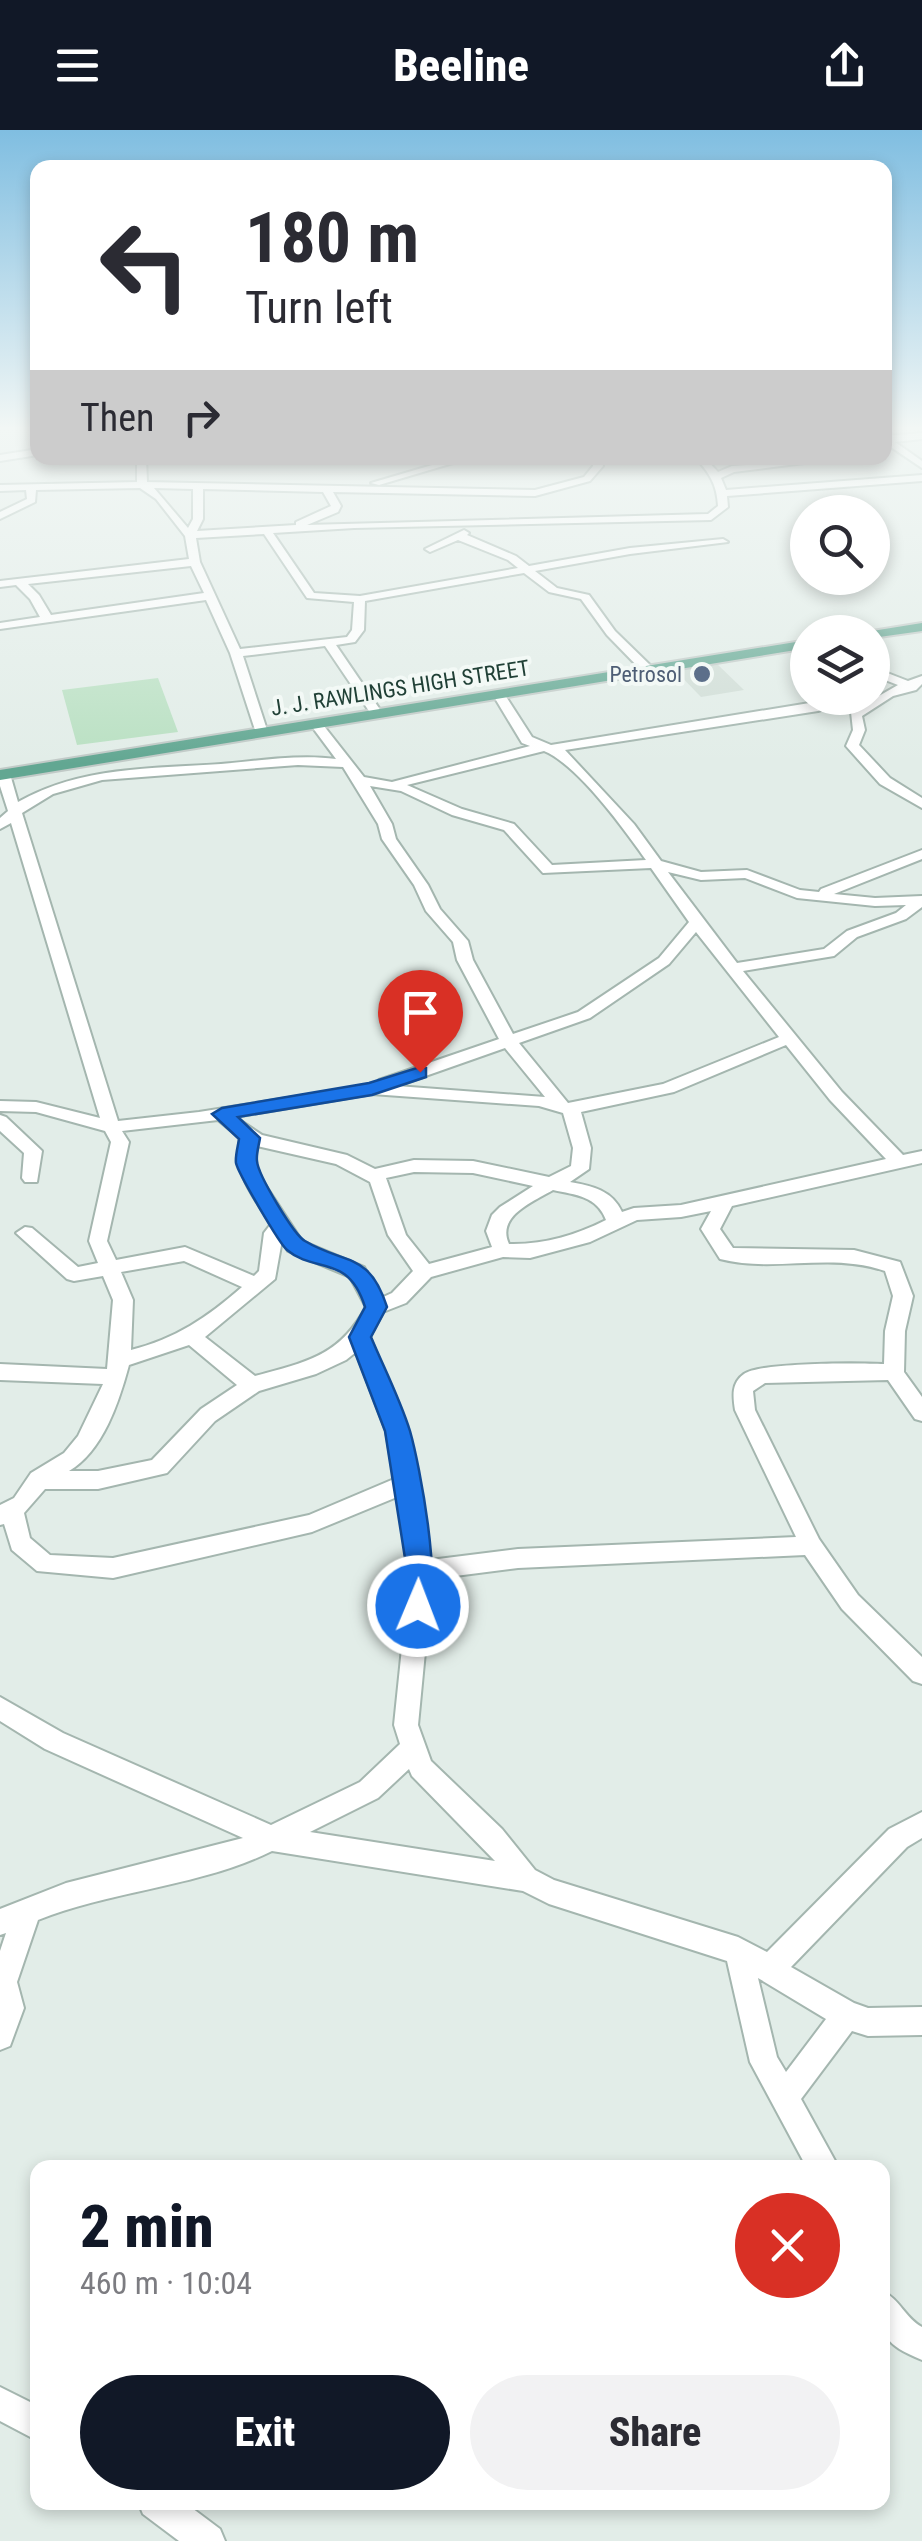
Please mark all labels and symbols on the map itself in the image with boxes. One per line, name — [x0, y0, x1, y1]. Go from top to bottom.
street label: J. J. RAWLINGS HIGH STREET — [269, 655, 531, 721]
place label: Petrosol — [609, 662, 682, 687]
marker: Petrosol — [691, 663, 713, 685]
pin — [378, 970, 463, 1073]
position arrow — [366, 1554, 470, 1658]

